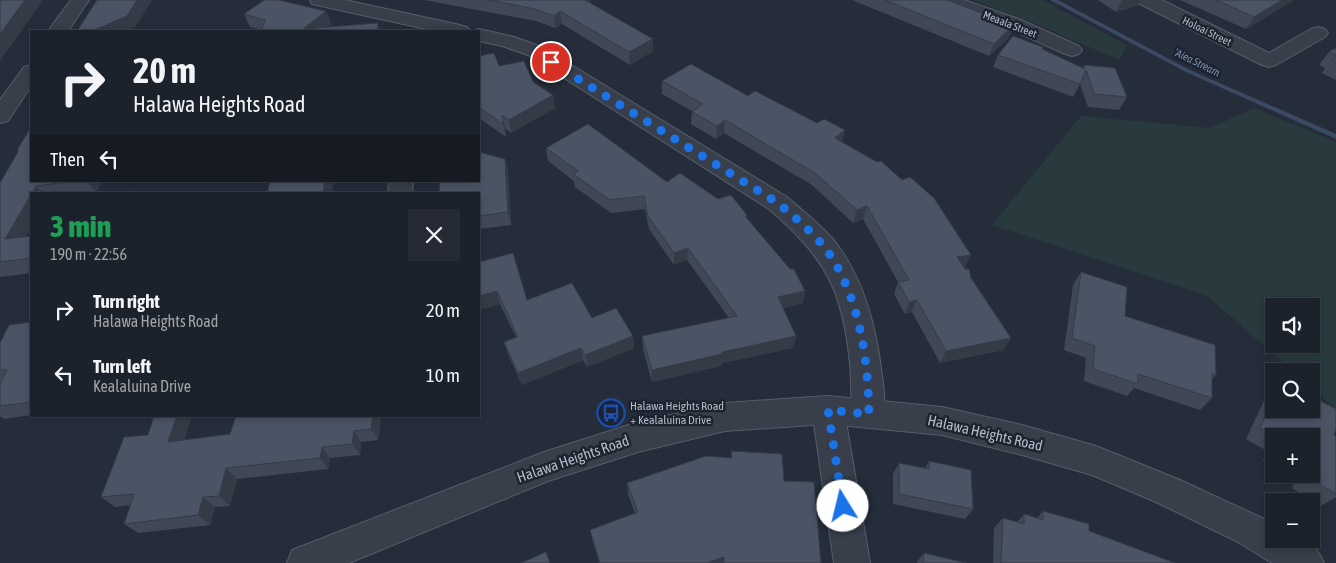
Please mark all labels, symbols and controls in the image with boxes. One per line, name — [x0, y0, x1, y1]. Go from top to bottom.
street label: Meaala Street — [982, 8, 1038, 40]
street label: Holoai Street — [1181, 14, 1233, 48]
pin — [530, 41, 572, 83]
water label: ʻAiea Stream — [1172, 46, 1222, 78]
icon: arrive — [537, 48, 565, 76]
icon: right — [50, 50, 115, 115]
text: 20 m — [133, 50, 196, 90]
text: Halawa Heights Road — [133, 91, 305, 117]
icon: left — [95, 145, 123, 173]
text: Then — [50, 148, 85, 170]
text: 3 min — [50, 209, 111, 243]
button: close — [408, 209, 460, 261]
text: 190 m · 22:56 — [50, 245, 127, 263]
text: Turn right — [93, 290, 160, 312]
icon: right — [50, 296, 78, 324]
map controls — [1265, 298, 1320, 548]
button: sound — [1265, 298, 1320, 353]
text: 20 m — [426, 299, 460, 321]
text: Halawa Heights Road — [93, 312, 218, 330]
text: Turn left — [93, 355, 151, 377]
icon: left — [50, 361, 78, 389]
button: search — [1265, 363, 1320, 418]
text: 10 m — [426, 364, 460, 386]
text: Kealaluina Drive — [93, 377, 191, 395]
bus stop icon: Halawa Heights Road + Kealaluina Drive — [596, 398, 626, 428]
place label: Halawa Heights Road + Kealaluina Drive — [630, 399, 724, 427]
street label: Halawa Heights Road — [926, 411, 1044, 454]
button: + — [1265, 428, 1320, 483]
street label: Halawa Heights Road — [515, 431, 631, 486]
position arrow — [816, 479, 868, 531]
button: − — [1265, 493, 1320, 548]

